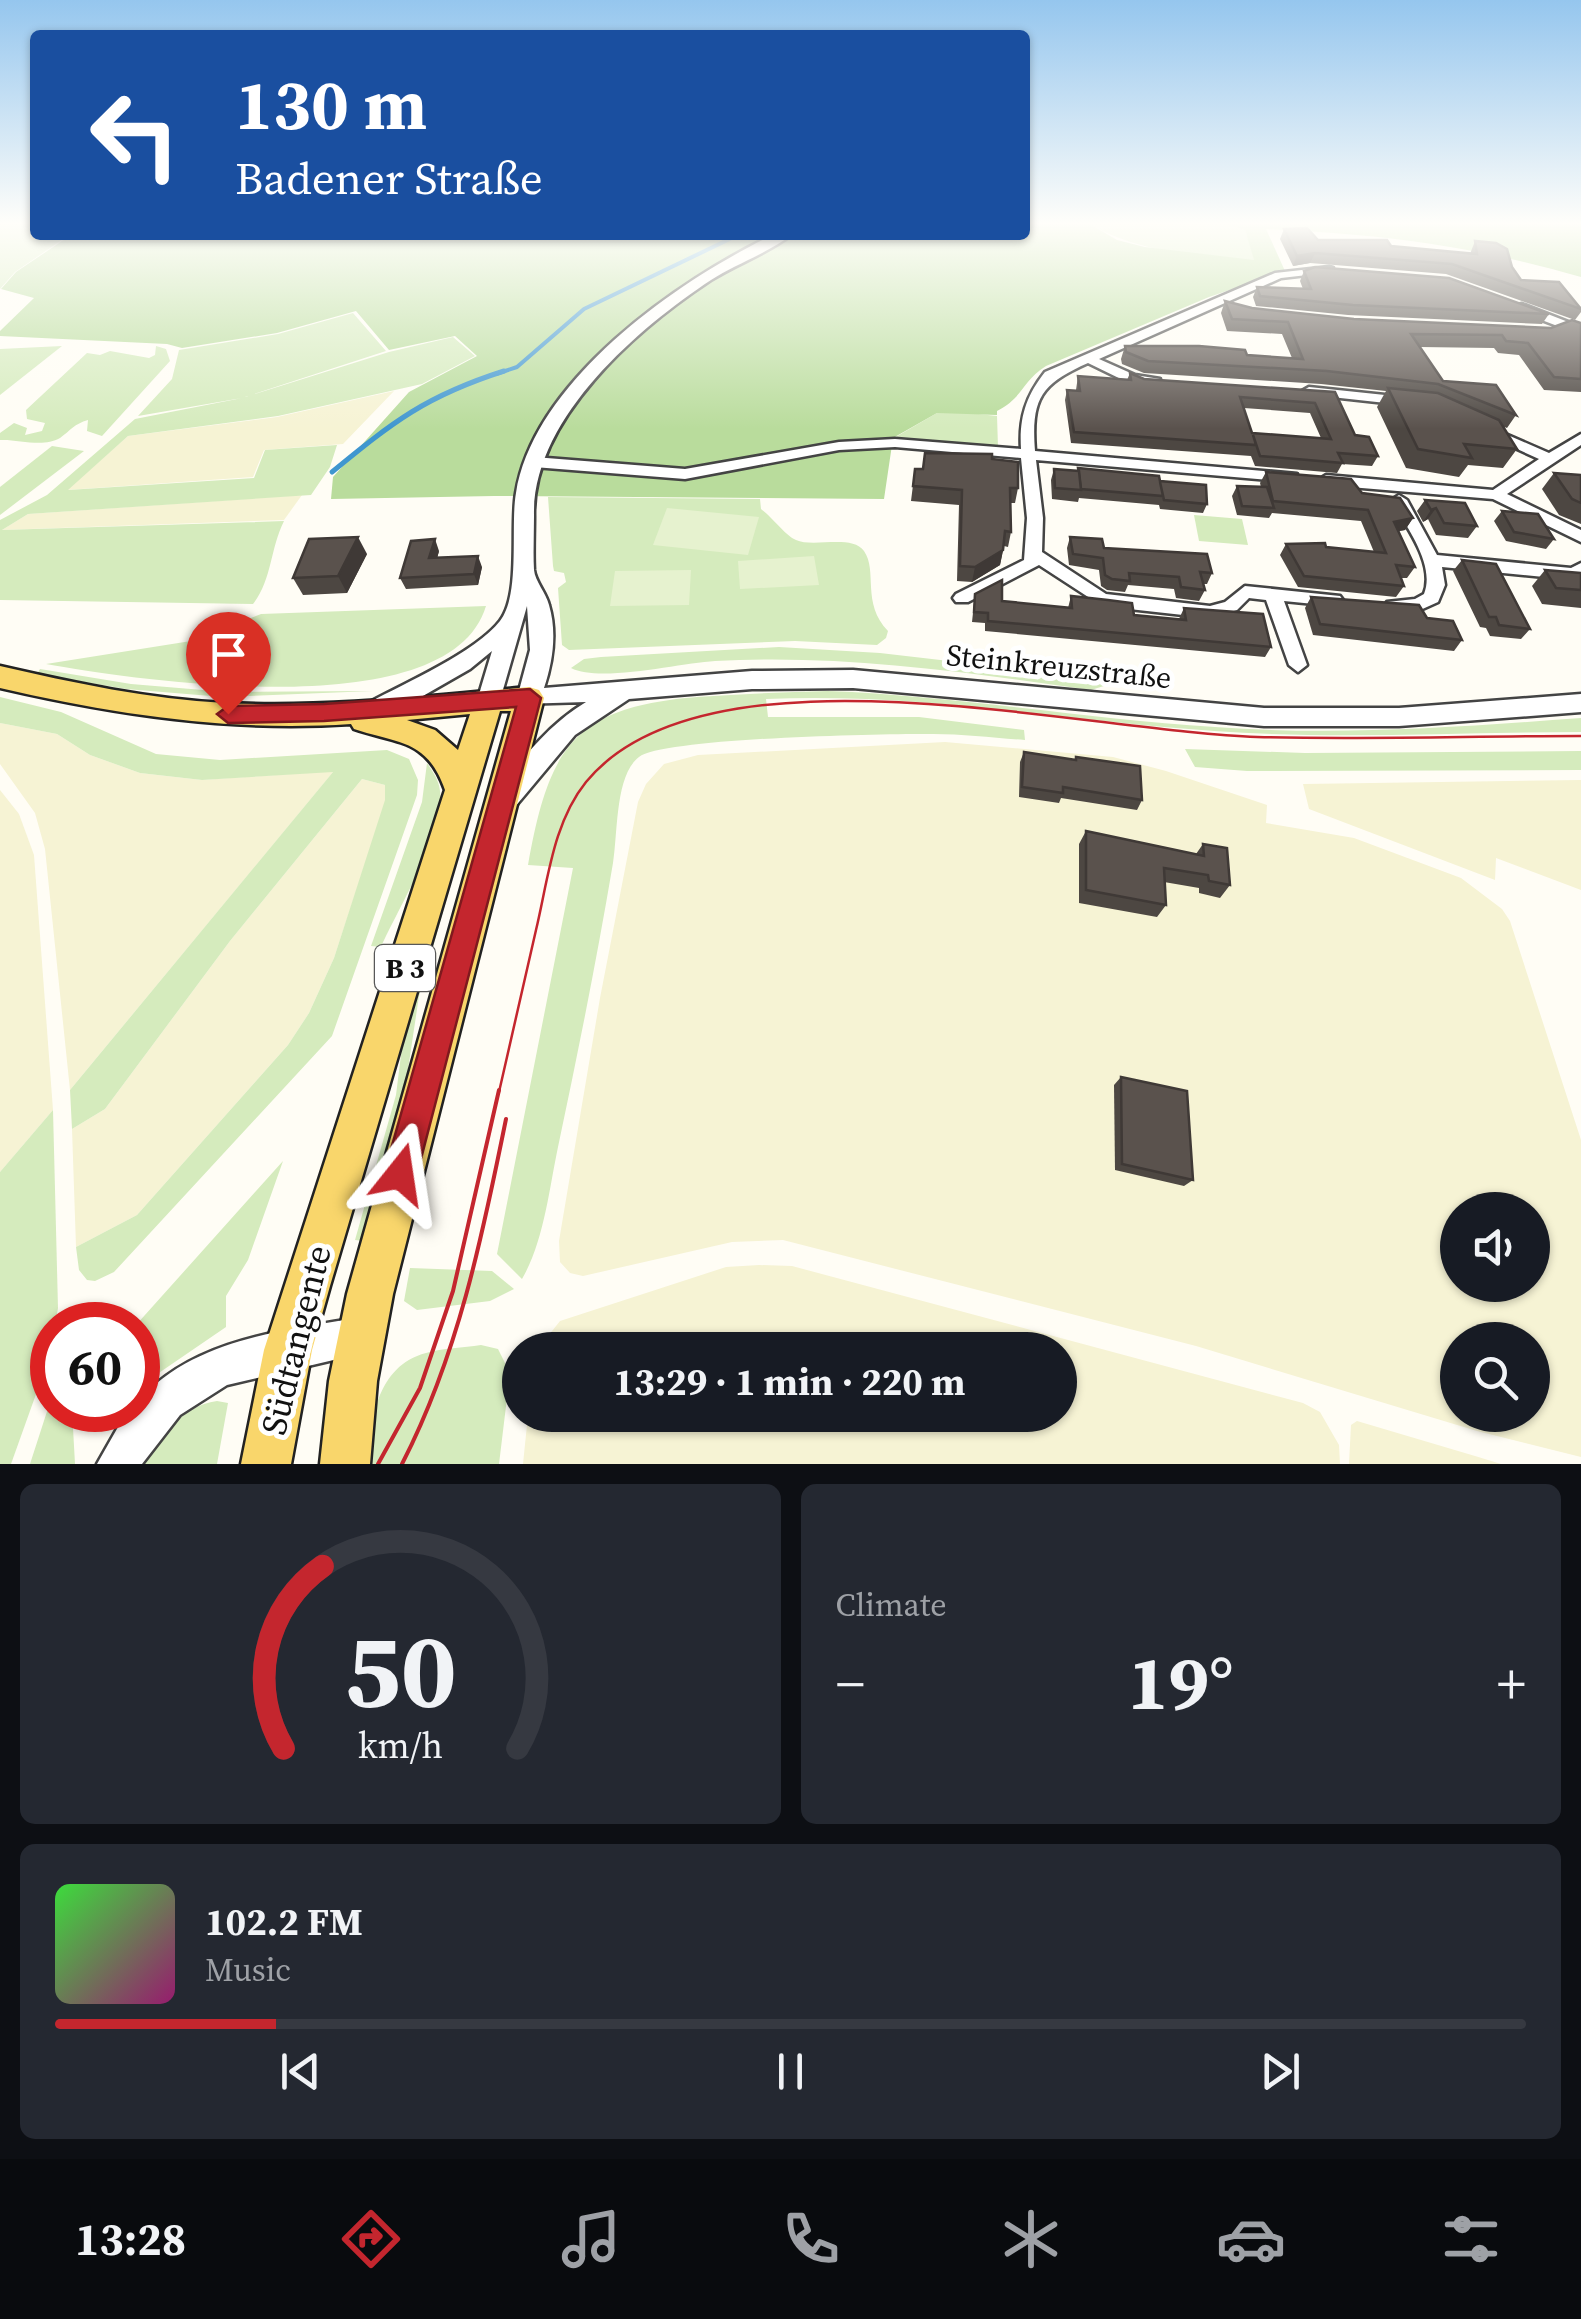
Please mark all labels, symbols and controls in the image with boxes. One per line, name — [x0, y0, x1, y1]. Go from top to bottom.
text: 130 m — [235, 56, 427, 152]
icon: left — [70, 70, 200, 200]
text: Badener Straße — [235, 147, 543, 209]
pin — [186, 612, 271, 715]
icon: arrive — [201, 627, 256, 682]
street label: Steinkreuzstraße — [944, 634, 1174, 698]
road number: B 3 — [375, 945, 435, 991]
position arrow — [348, 1122, 452, 1226]
map controls — [1440, 1192, 1550, 1432]
button: sound — [1440, 1192, 1550, 1302]
street label: Südtangente — [249, 1240, 343, 1440]
speed limit sign: 60 — [30, 1302, 160, 1432]
button: search — [1440, 1322, 1550, 1432]
text: 13:29 · 1 min · 220 m — [613, 1356, 966, 1408]
text: Climate — [836, 1583, 947, 1627]
text: 50 — [344, 1598, 457, 1741]
text: 19° — [1128, 1631, 1234, 1734]
text: − — [836, 1646, 865, 1721]
text: + — [1497, 1646, 1526, 1721]
text: km/h — [358, 1721, 443, 1770]
text: 102.2 FM — [205, 1896, 363, 1948]
text: Music — [205, 1948, 291, 1992]
icon: previous — [273, 2044, 328, 2099]
icon: pause — [763, 2044, 818, 2099]
icon: next — [1253, 2044, 1308, 2099]
icon: directions — [336, 2204, 406, 2274]
icon: music — [556, 2204, 626, 2274]
icon: phone — [776, 2204, 846, 2274]
icon: climate — [996, 2204, 1066, 2274]
icon: car — [1216, 2204, 1286, 2274]
icon: filters — [1436, 2204, 1506, 2274]
text: 13:28 — [75, 2208, 186, 2270]

